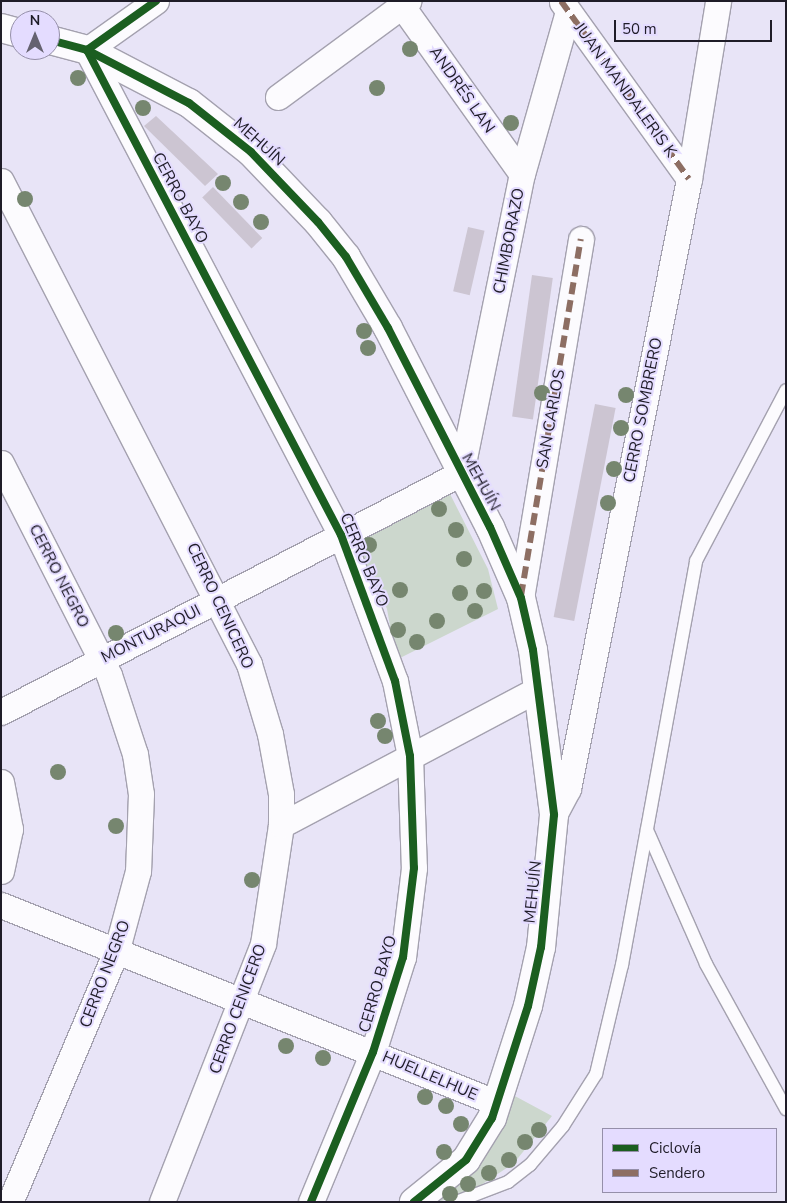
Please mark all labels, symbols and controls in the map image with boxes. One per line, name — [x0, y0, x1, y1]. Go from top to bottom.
north arrow — [10, 10, 60, 60]
scale bar — [617, 10, 774, 42]
text: N — [30, 11, 40, 30]
street label: JUAN MANDALERIS K — [570, 19, 680, 161]
text: 50 m — [622, 19, 657, 39]
street label: ANDRÉS LAN — [425, 43, 499, 137]
street label: MEHUÍN — [229, 114, 289, 170]
street label: CERRO BAYO — [148, 149, 212, 247]
street label: CHIMBORAZO — [489, 187, 529, 295]
street label: CERRO SOMBRERO — [620, 336, 666, 484]
street label: SAN CARLOS — [533, 368, 569, 470]
street label: MEHUÍN — [457, 450, 505, 514]
street label: CERRO BAYO — [336, 510, 392, 610]
street label: CERRO NEGRO — [25, 521, 93, 631]
street label: CERRO CENICERO — [182, 540, 258, 672]
street label: MONTURAQUI — [98, 601, 204, 667]
street label: MEHUÍN — [520, 860, 546, 924]
street label: CERRO NEGRO — [76, 918, 134, 1030]
street label: CERRO BAYO — [355, 933, 401, 1035]
street label: CERRO CENICERO — [206, 941, 270, 1077]
street label: HUELLELHUE — [379, 1047, 481, 1105]
legend — [602, 1128, 777, 1193]
text: Ciclovía — [649, 1138, 701, 1158]
text: Sendero — [649, 1163, 705, 1183]

